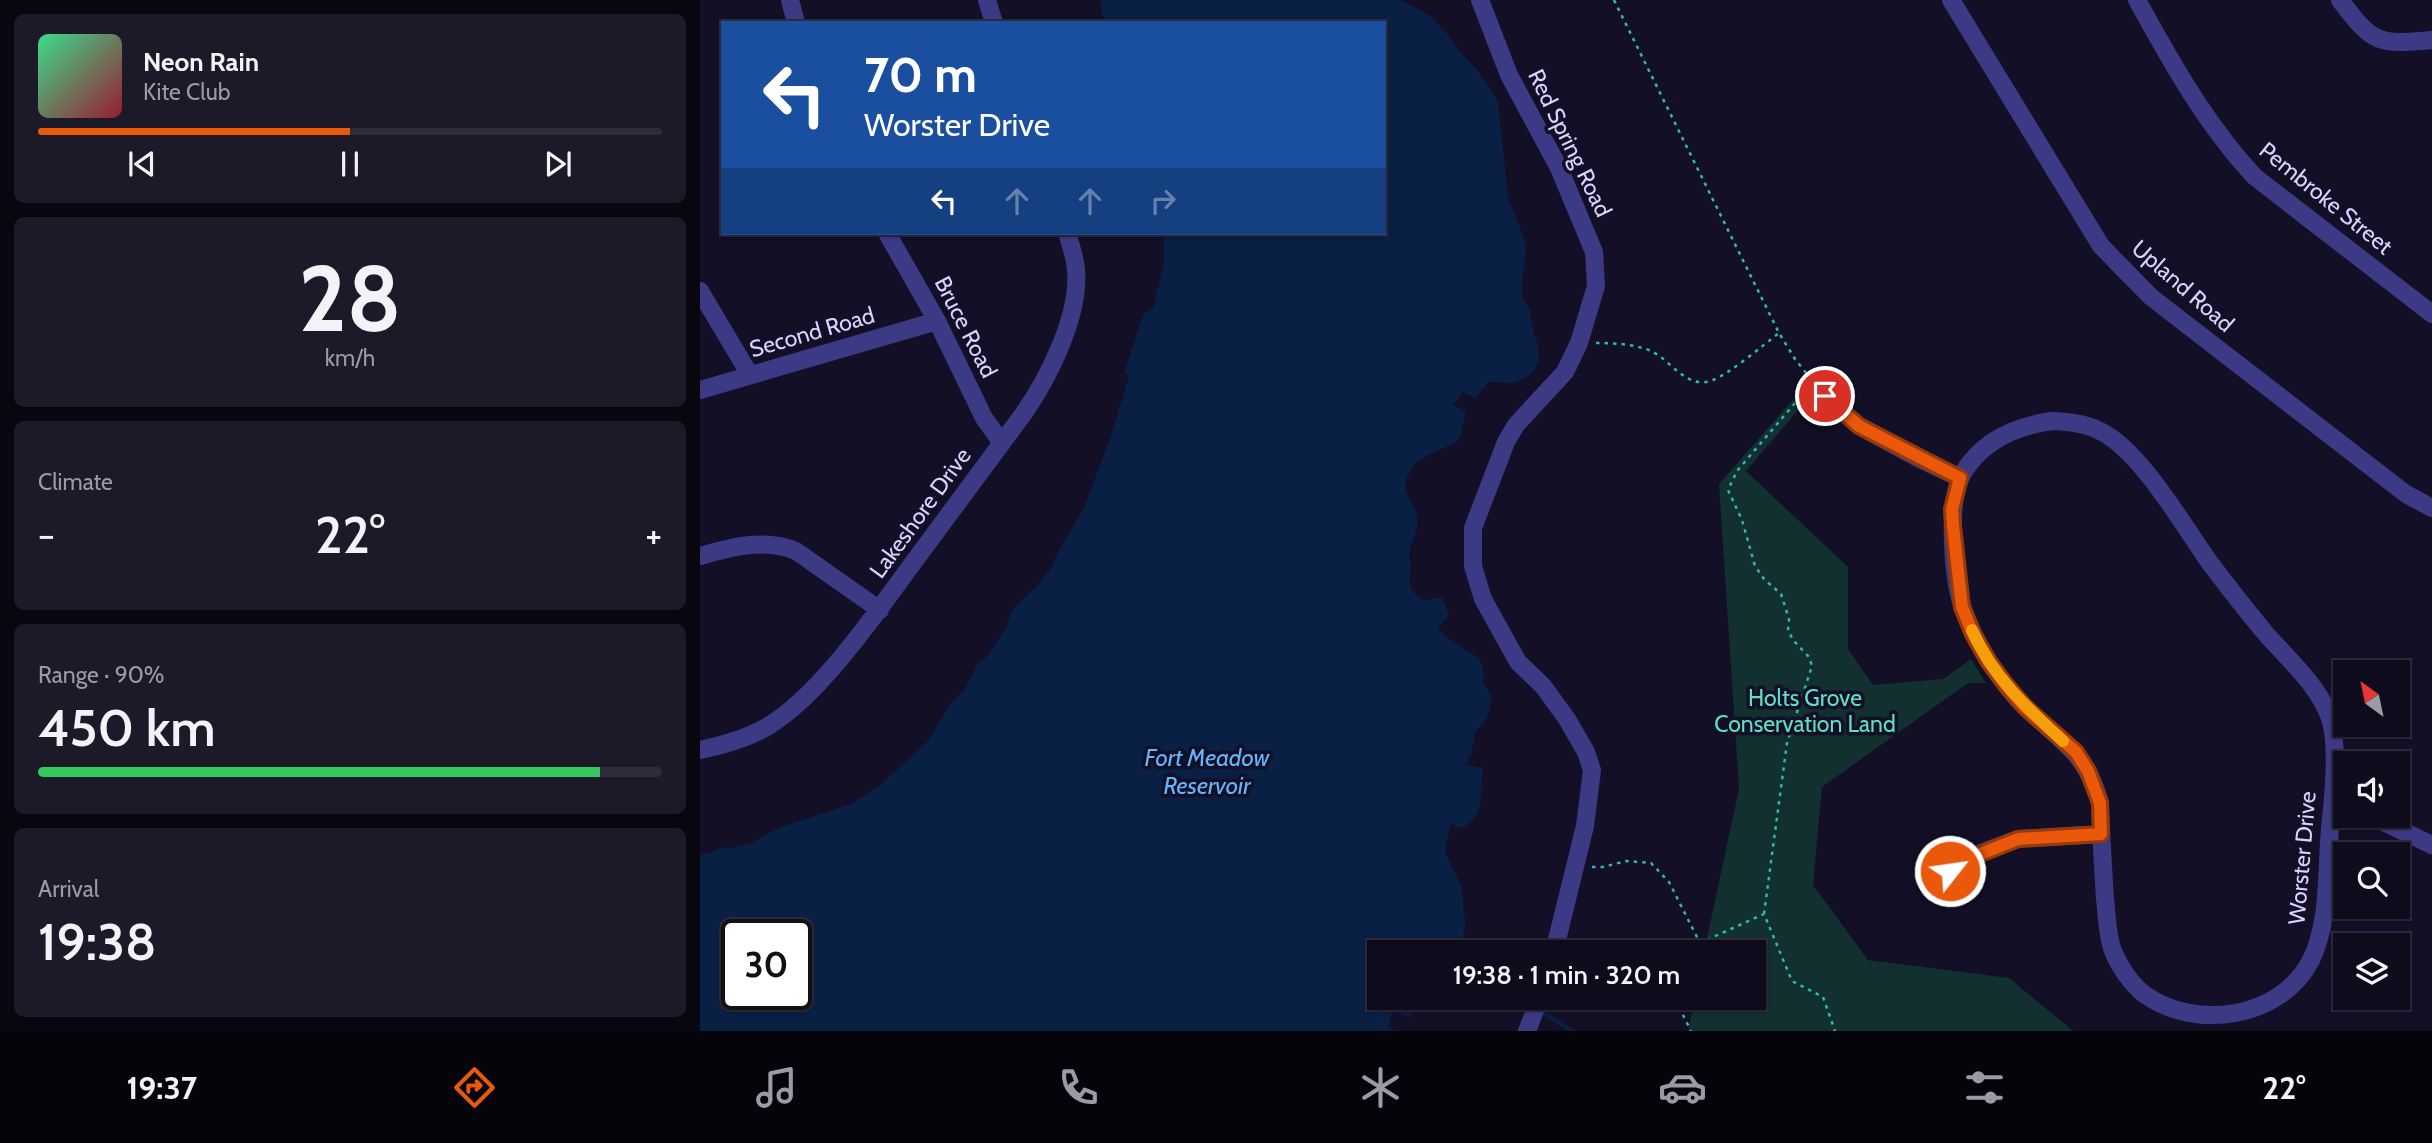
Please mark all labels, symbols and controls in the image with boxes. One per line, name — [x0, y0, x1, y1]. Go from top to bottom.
text: 70 m — [864, 45, 977, 104]
text: Neon Rain — [143, 46, 259, 78]
icon: left — [749, 49, 840, 140]
street label: Red Spring Road — [1522, 65, 1618, 221]
text: Kite Club — [143, 78, 230, 106]
text: Worster Drive — [864, 105, 1050, 144]
street label: Pembroke Street — [2254, 136, 2398, 260]
icon: previous — [123, 145, 161, 183]
icon: pause — [331, 145, 369, 183]
icon: next — [539, 145, 577, 183]
icon: left — [925, 182, 963, 220]
icon: ahead — [998, 182, 1036, 220]
icon: ahead — [1071, 182, 1109, 220]
icon: right — [1144, 182, 1182, 220]
street label: Upland Road — [2126, 234, 2240, 338]
text: 28 — [298, 243, 402, 354]
street label: Bruce Road — [929, 272, 1003, 382]
street label: Second Road — [746, 301, 878, 363]
text: km/h — [325, 344, 375, 372]
pin — [1795, 366, 1855, 426]
icon: arrive — [1806, 377, 1844, 415]
street label: Lakeshore Drive — [863, 442, 977, 584]
text: Climate — [38, 468, 113, 496]
text: 22° — [315, 503, 385, 566]
text: − — [38, 511, 55, 558]
text: + — [645, 511, 662, 558]
north arrow — [2333, 660, 2410, 737]
map controls — [2333, 660, 2410, 1010]
text: Range · 90% — [38, 661, 165, 689]
park label: Holts Grove Conservation Land — [1714, 684, 1896, 738]
text: 450 km — [38, 696, 216, 759]
water label: Fort Meadow Reservoir — [1144, 743, 1271, 800]
button: sound — [2333, 751, 2410, 828]
street label: Worster Drive — [2282, 790, 2322, 926]
position arrow — [1913, 834, 1987, 908]
button: search — [2333, 842, 2410, 919]
text: Arrival — [38, 875, 99, 903]
text: 19:38 — [38, 910, 156, 973]
speed limit sign: 30 — [721, 919, 812, 1010]
button: layers — [2333, 933, 2410, 1010]
text: 19:38 · 1 min · 320 m — [1453, 959, 1680, 991]
icon: directions — [450, 1063, 499, 1112]
icon: music — [752, 1063, 801, 1112]
icon: phone — [1054, 1063, 1103, 1112]
icon: climate — [1356, 1063, 1405, 1112]
icon: car — [1658, 1063, 1707, 1112]
icon: filters — [1960, 1063, 2009, 1112]
text: 19:37 — [127, 1068, 197, 1107]
text: 22° — [2262, 1068, 2305, 1107]

